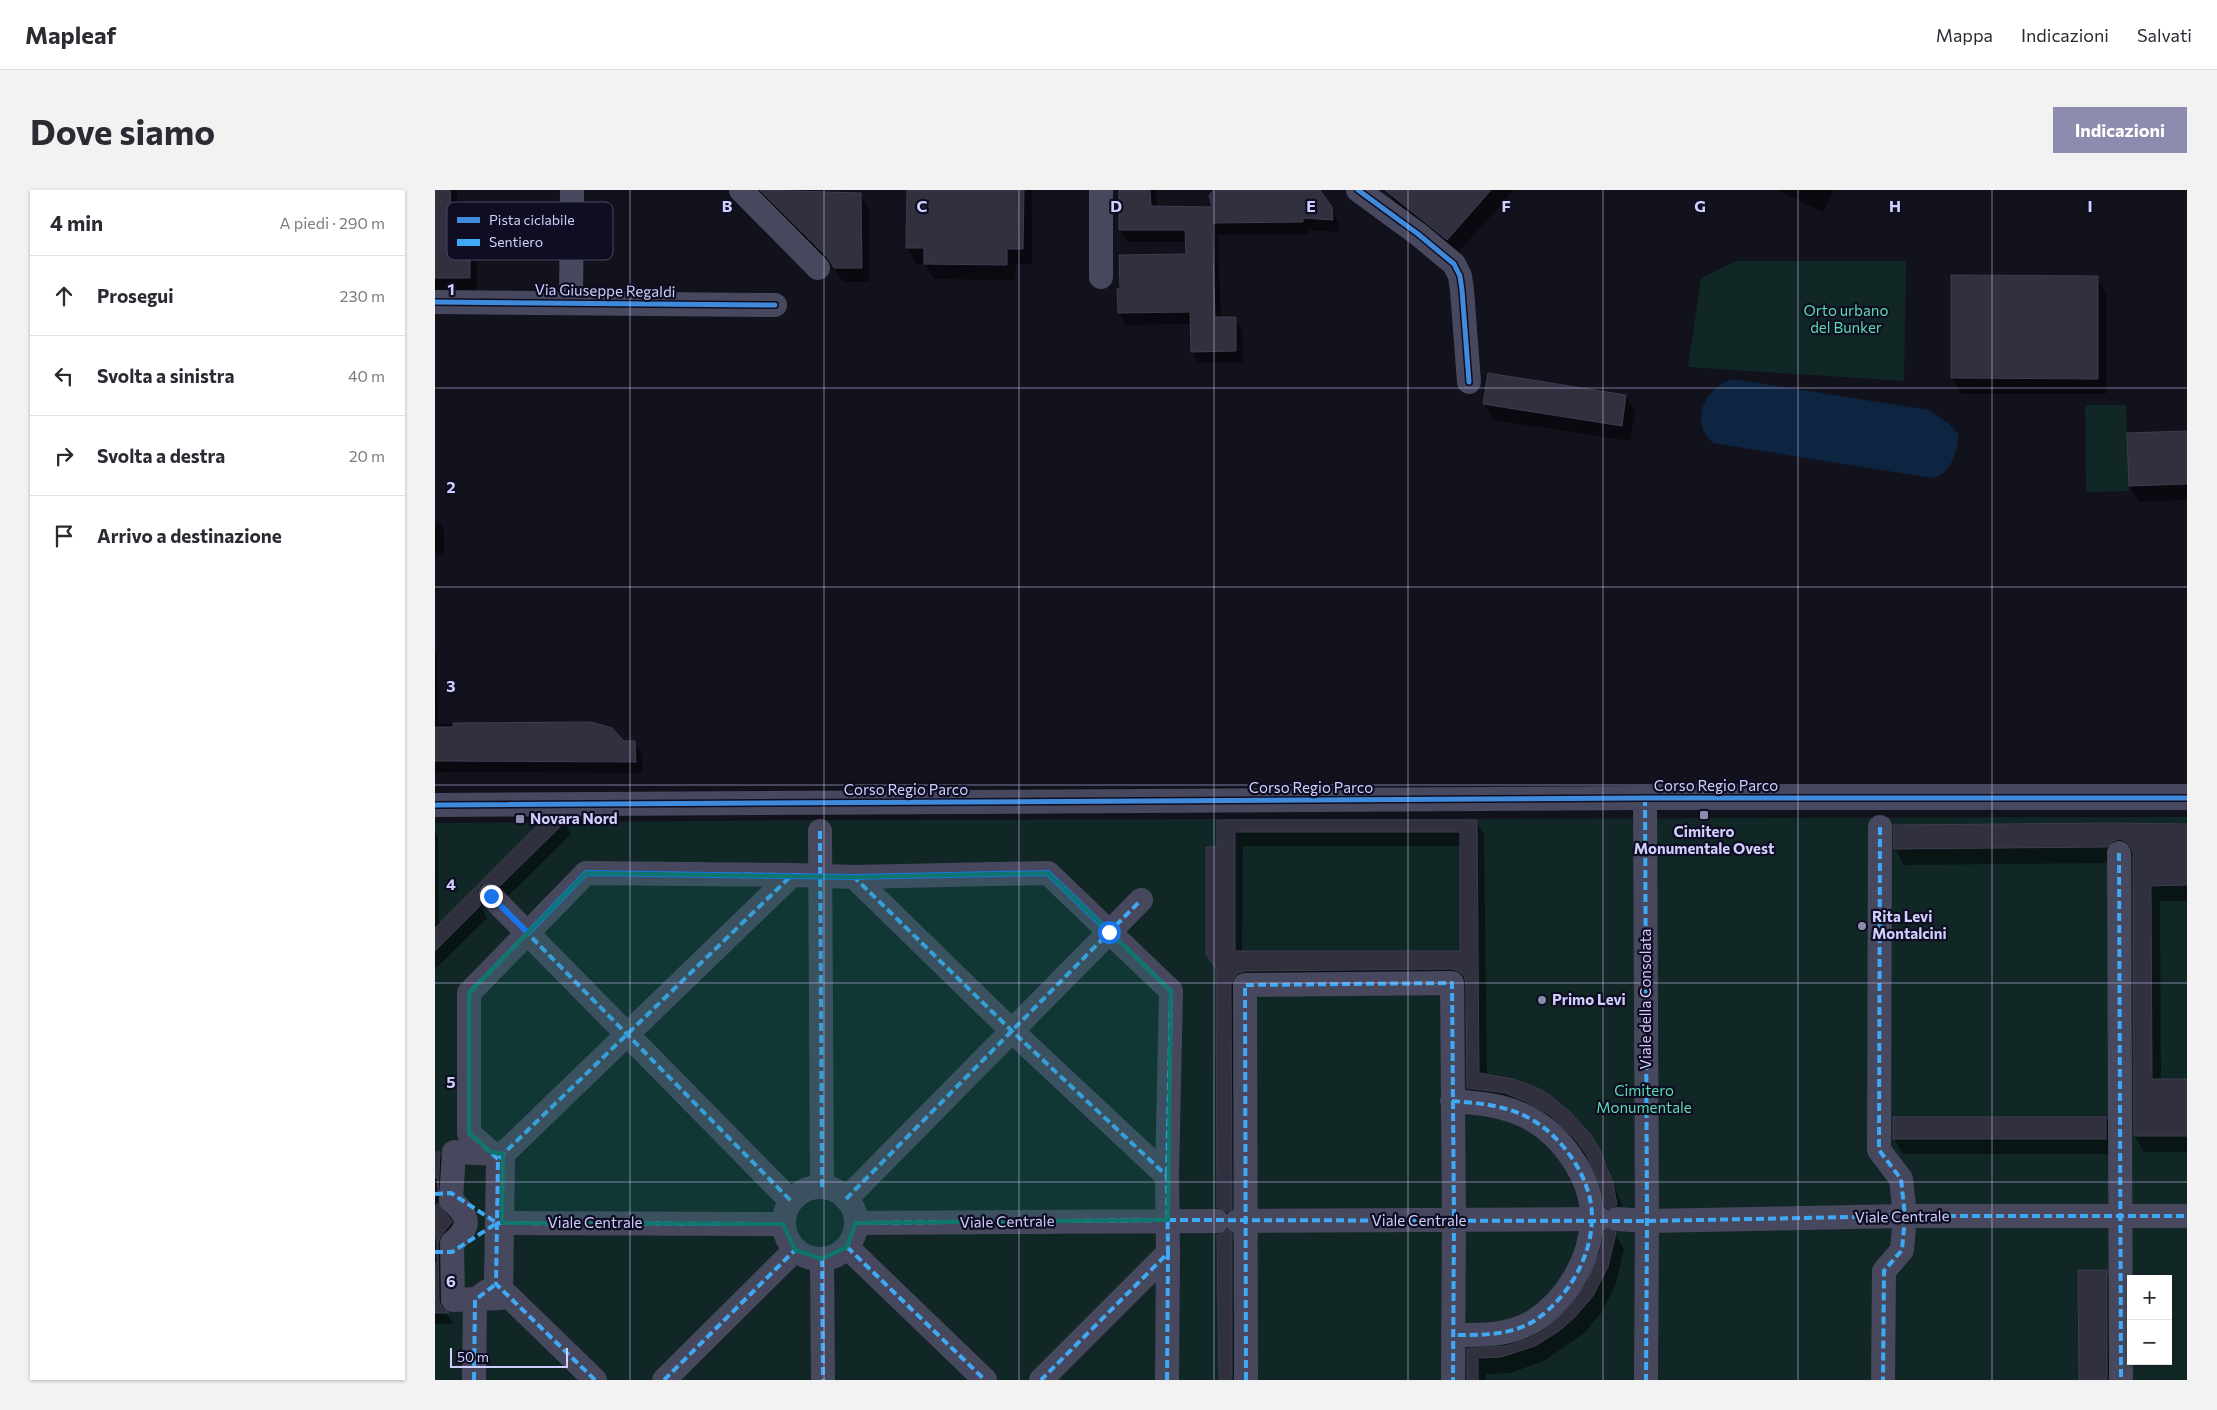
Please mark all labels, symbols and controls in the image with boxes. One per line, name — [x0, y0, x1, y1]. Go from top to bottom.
text: Mapleaf — [25, 20, 116, 49]
text: Mappa — [1936, 24, 1993, 46]
text: Indicazioni — [2021, 24, 2109, 46]
text: Salvati — [2137, 24, 2192, 46]
button: Indicazioni — [2053, 107, 2187, 153]
text: Dove siamo — [30, 109, 215, 152]
text: B — [722, 196, 733, 215]
text: C — [917, 196, 928, 215]
text: D — [1110, 196, 1122, 215]
text: E — [1306, 196, 1316, 215]
text: F — [1501, 196, 1511, 215]
text: G — [1694, 196, 1706, 215]
text: H — [1889, 196, 1901, 215]
text: I — [2087, 196, 2093, 215]
legend — [447, 202, 613, 260]
text: 4 min — [50, 210, 103, 235]
text: Pista ciclabile — [489, 211, 575, 228]
text: A piedi · 290 m — [280, 213, 385, 232]
text: Sentiero — [489, 233, 543, 250]
text: 1 — [447, 279, 455, 298]
street label: Via Giuseppe Regaldi — [534, 280, 676, 300]
icon: ahead — [50, 282, 78, 310]
text: Prosegui — [97, 284, 174, 307]
text: 230 m — [340, 286, 385, 305]
park label: Orto urbano del Bunker — [1804, 301, 1888, 336]
icon: left — [50, 362, 78, 390]
text: Svolta a sinistra — [97, 364, 235, 387]
text: 40 m — [348, 366, 385, 385]
icon: right — [50, 442, 78, 470]
text: Svolta a destra — [97, 444, 225, 467]
text: 20 m — [349, 446, 385, 465]
text: 2 — [446, 477, 456, 496]
icon: arrive — [50, 522, 78, 550]
text: Arrivo a destinazione — [97, 524, 282, 547]
text: 3 — [446, 676, 456, 695]
street label: Corso Regio Parco — [1654, 776, 1778, 794]
street label: Corso Regio Parco — [1249, 778, 1373, 796]
street label: Corso Regio Parco — [844, 780, 968, 798]
place label: Novara Nord — [530, 809, 618, 827]
marker: Cimitero Monumentale Ovest — [1698, 809, 1710, 821]
marker: Novara Nord — [514, 813, 526, 825]
place label: Cimitero Monumentale Ovest — [1634, 822, 1774, 857]
text: 4 — [446, 874, 456, 893]
route end — [480, 885, 503, 908]
place label: Rita Levi Montalcini — [1872, 907, 1947, 942]
marker: Rita Levi Montalcini — [1856, 920, 1868, 932]
route start — [1098, 921, 1121, 944]
street label: Viale della Consolata — [1636, 929, 1654, 1069]
place label: Primo Levi — [1552, 990, 1626, 1008]
marker: Primo Levi — [1536, 994, 1548, 1006]
text: 5 — [446, 1072, 456, 1091]
park label: Cimitero Monumentale — [1596, 1081, 1692, 1116]
street label: Viale Centrale — [1854, 1206, 1950, 1226]
street label: Viale Centrale — [959, 1211, 1055, 1231]
street label: Viale Centrale — [1372, 1211, 1467, 1229]
street label: Viale Centrale — [548, 1213, 643, 1231]
text: 6 — [446, 1271, 456, 1290]
map controls — [2127, 1275, 2172, 1365]
button: + — [2127, 1275, 2172, 1320]
button: − — [2127, 1320, 2172, 1365]
scale bar — [450, 1345, 567, 1368]
text: 50 m — [457, 1348, 489, 1365]

